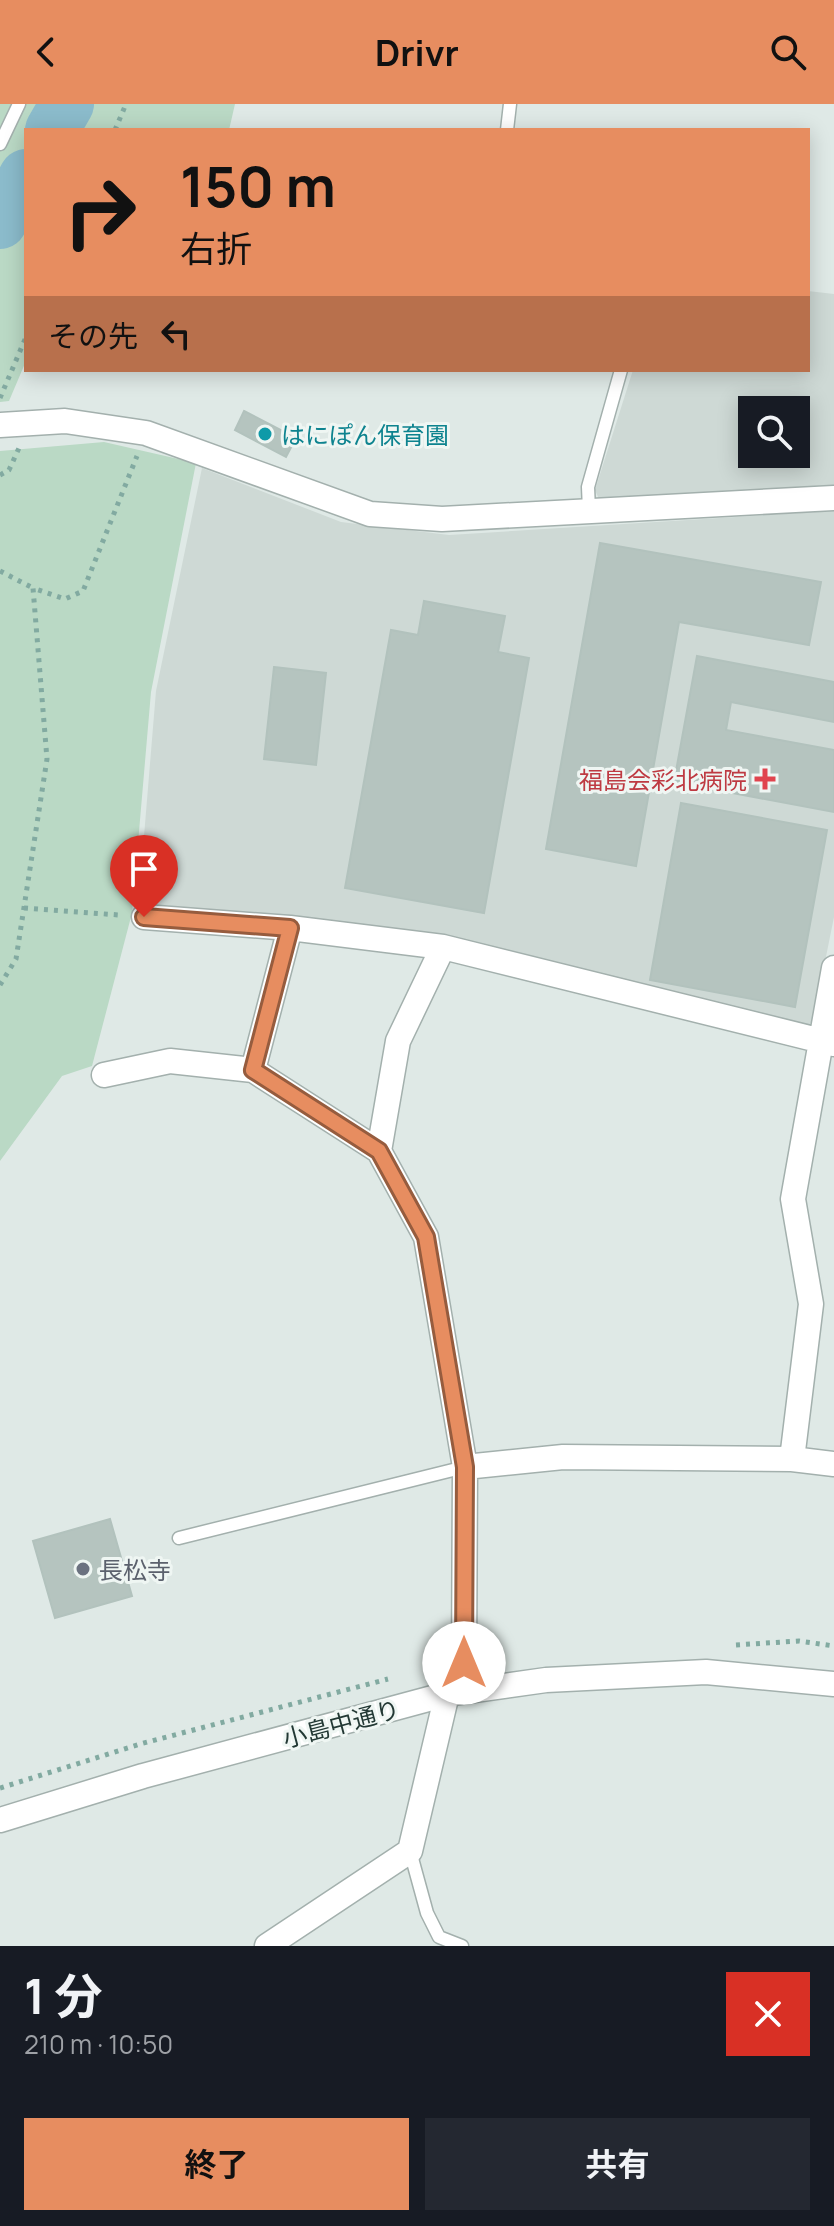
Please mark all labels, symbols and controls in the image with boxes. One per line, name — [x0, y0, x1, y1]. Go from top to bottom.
text: Drivr — [375, 28, 459, 77]
icon: back — [24, 30, 68, 74]
icon: search — [766, 30, 810, 74]
text: 150 m — [180, 147, 336, 224]
icon: right — [48, 160, 152, 264]
text: 右折 — [180, 224, 252, 273]
icon: left — [154, 312, 198, 356]
text: その先 — [48, 315, 138, 356]
map controls — [738, 396, 810, 468]
button: search — [738, 396, 810, 468]
place label: はにぽん保育園 — [281, 418, 449, 451]
marker: はにぽん保育園 — [256, 425, 274, 443]
place label: 福島会彩北病院 — [579, 763, 747, 796]
marker: 福島会彩北病院 — [754, 768, 776, 790]
pin — [110, 835, 178, 917]
icon: arrive — [122, 847, 166, 891]
place label: 長松寺 — [99, 1553, 171, 1586]
marker: 長松寺 — [74, 1560, 92, 1578]
position arrow — [422, 1621, 506, 1705]
street label: 小島中通り — [279, 1692, 403, 1754]
text: 1 分 — [24, 1963, 103, 2028]
button: close — [726, 1972, 810, 2056]
text: 210 m · 10:50 — [24, 2026, 173, 2062]
button: 終了 — [24, 2118, 409, 2210]
button: 共有 — [425, 2118, 810, 2210]

